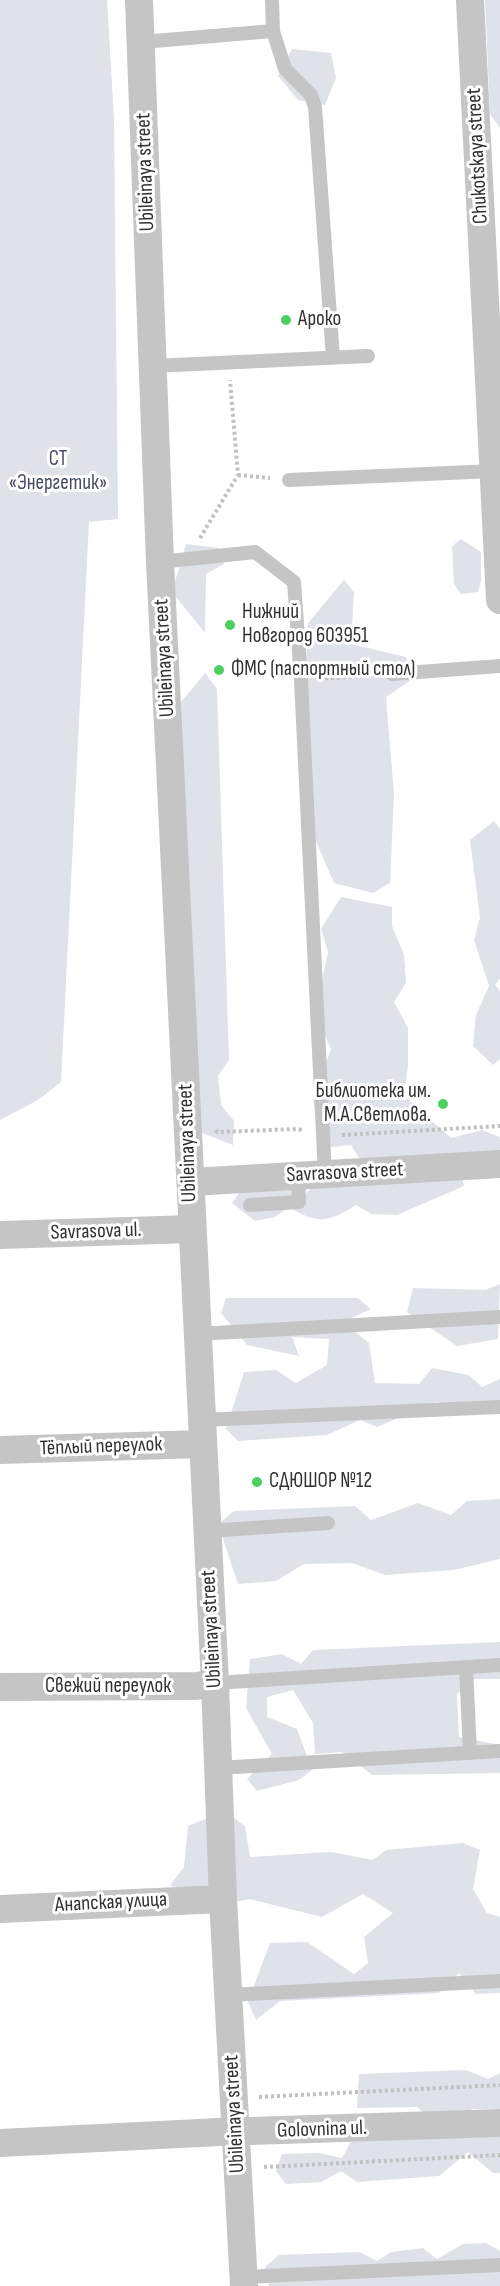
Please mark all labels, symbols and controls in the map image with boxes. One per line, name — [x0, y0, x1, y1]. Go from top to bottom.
street label: Chukotskaya street — [462, 87, 494, 225]
street label: Ubileinaya street — [131, 112, 161, 232]
place label: Ароко — [298, 307, 341, 333]
marker: Ароко — [279, 313, 293, 327]
park label: СТ «Энергетик» — [9, 447, 107, 497]
street label: Ubileinaya street — [149, 598, 181, 718]
place label: Нижний Новгород 603951 — [242, 600, 368, 650]
marker: Нижний Новгород 603951 — [223, 618, 237, 632]
place label: ФМС (паспортный стол) — [231, 657, 415, 683]
marker: ФМС (паспортный стол) — [212, 663, 226, 677]
place label: Библиотека им. М.А.Светлова. — [315, 1079, 431, 1129]
street label: Ubileinaya street — [173, 1083, 203, 1203]
marker: Библиотека им. М.А.Светлова. — [436, 1097, 450, 1111]
street label: Savrasova street — [286, 1157, 404, 1189]
street label: Savrasova ul. — [50, 1218, 142, 1246]
street label: Тёплый переулок — [39, 1432, 163, 1462]
place label: СДЮШОР №12 — [269, 1469, 372, 1495]
marker: СДЮШОР №12 — [250, 1475, 264, 1489]
street label: Ubileinaya street — [196, 1569, 228, 1689]
street label: Свежий переулок — [45, 1674, 171, 1700]
street label: Анапская улица — [54, 1887, 168, 1919]
street label: Ubileinaya street — [219, 2054, 251, 2174]
street label: Golovnina ul. — [277, 2116, 367, 2144]

